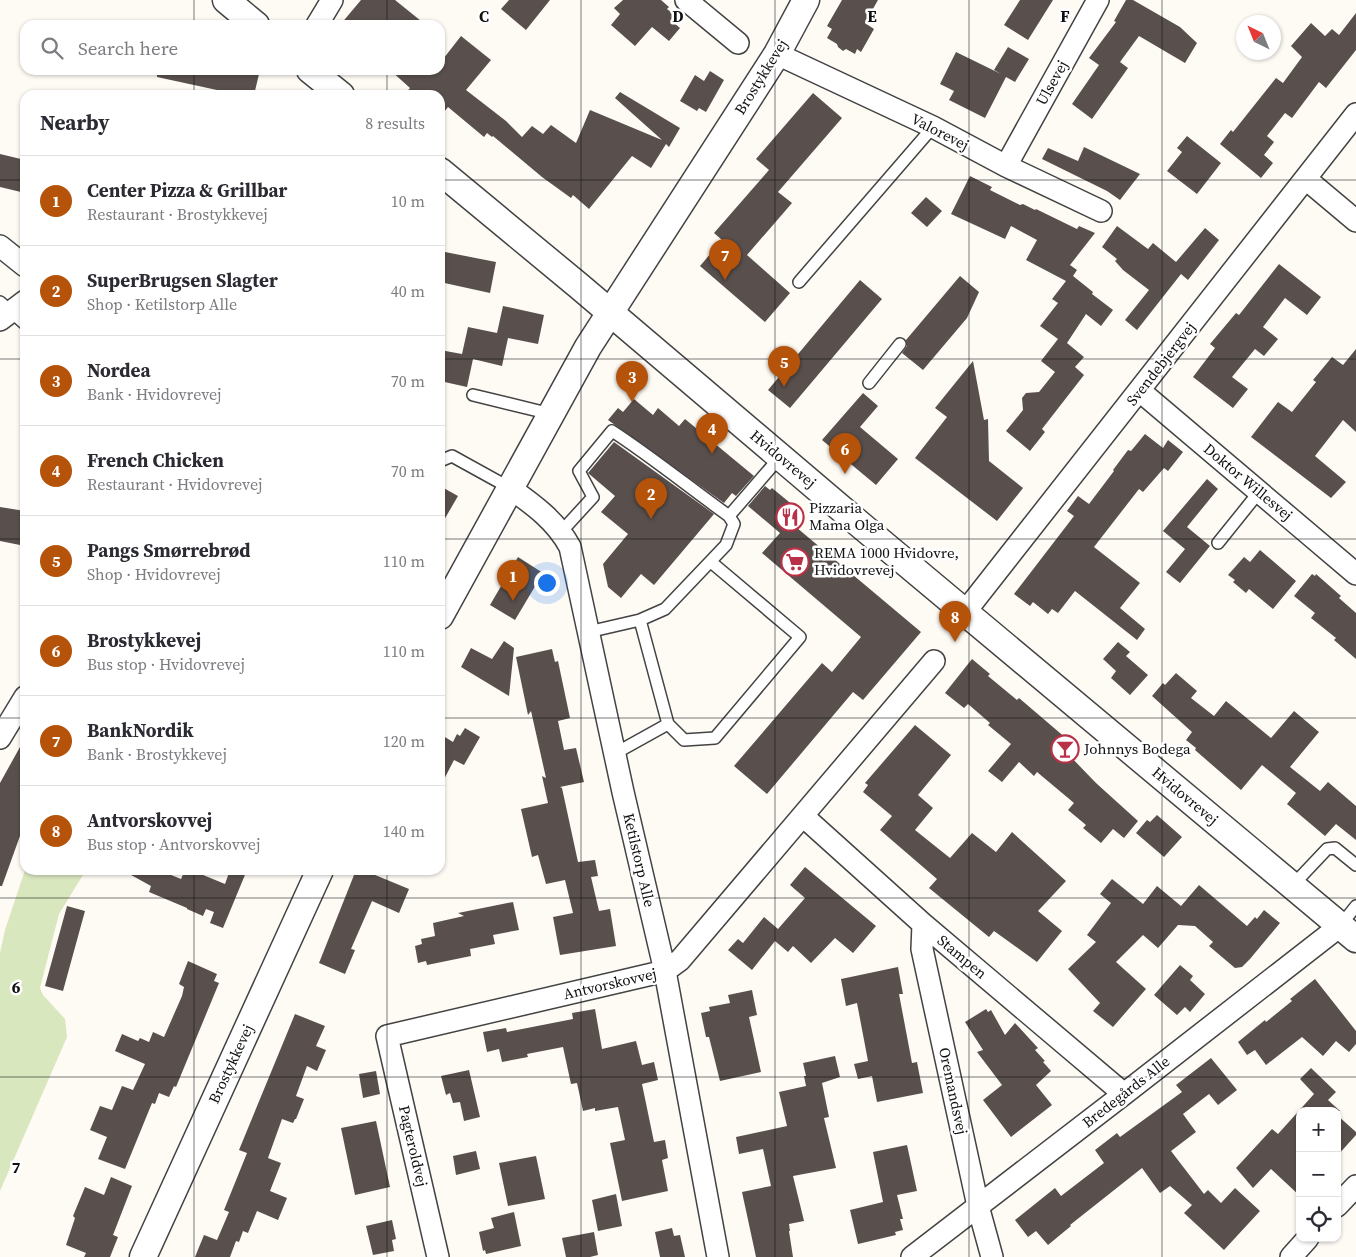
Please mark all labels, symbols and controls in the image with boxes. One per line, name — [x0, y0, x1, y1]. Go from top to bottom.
text: C — [479, 5, 489, 27]
text: D — [672, 5, 684, 27]
text: E — [867, 5, 877, 27]
text: F — [1060, 5, 1070, 27]
north arrow — [1236, 15, 1281, 60]
search box — [20, 20, 445, 75]
icon: search — [38, 34, 66, 62]
text: Search here — [78, 35, 178, 61]
street label: Brostykkevej — [729, 35, 792, 118]
street label: Ulsevej — [1031, 56, 1072, 109]
text: Nearby — [40, 108, 110, 137]
street label: Valorevej — [908, 108, 973, 155]
text: 8 results — [365, 112, 425, 134]
text: Center Pizza & Grillbar — [87, 177, 287, 203]
text: 1 — [52, 190, 60, 212]
text: 10 m — [391, 190, 425, 212]
text: Restaurant · Brostykkevej — [87, 203, 268, 225]
pin: 7 — [709, 239, 741, 280]
text: SuperBrugsen Slagter — [87, 267, 278, 293]
text: 2 — [52, 280, 60, 302]
text: 40 m — [391, 280, 425, 302]
text: Shop · Ketilstorp Alle — [87, 293, 237, 315]
street label: Svendebjergvej — [1121, 317, 1200, 410]
pin: 5 — [768, 346, 800, 387]
text: Nordea — [87, 357, 151, 383]
pin: 3 — [616, 361, 648, 402]
text: 3 — [52, 370, 60, 392]
text: 70 m — [391, 370, 425, 392]
text: Bank · Hvidovrevej — [87, 383, 222, 405]
pin: 4 — [696, 413, 728, 454]
street label: Hvidovrevej — [746, 425, 821, 492]
pin: 6 — [829, 433, 861, 474]
street label: Doktor Willesvej — [1199, 438, 1297, 525]
text: French Chicken — [87, 447, 224, 473]
text: 4 — [52, 460, 60, 482]
text: 70 m — [391, 460, 425, 482]
text: Restaurant · Hvidovrevej — [87, 473, 262, 495]
pin: 2 — [635, 478, 667, 519]
place label: Pizzaria Mama Olga — [809, 497, 885, 535]
restaurant icon: Pizzaria Mama Olga — [775, 502, 805, 532]
text: Pangs Smørrebrød — [87, 537, 251, 563]
place label: REMA 1000 Hvidovre, Hvidovrevej — [814, 542, 959, 580]
supermarket icon: REMA 1000 Hvidovre, Hvidovrevej — [780, 547, 810, 577]
text: 5 — [52, 550, 60, 572]
text: 110 m — [383, 550, 425, 572]
pin: 1 — [497, 560, 529, 601]
text: Shop · Hvidovrevej — [87, 563, 221, 585]
your location — [534, 570, 560, 596]
pin: 8 — [939, 601, 971, 642]
text: Brostykkevej — [87, 627, 201, 653]
text: 6 — [52, 640, 60, 662]
text: 110 m — [383, 640, 425, 662]
text: Bus stop · Hvidovrevej — [87, 653, 245, 675]
text: BankNordik — [87, 717, 194, 743]
text: 7 — [52, 730, 60, 752]
text: 120 m — [383, 730, 425, 752]
bar icon: Johnnys Bodega — [1050, 734, 1080, 764]
place label: Johnnys Bodega — [1083, 738, 1191, 759]
text: Bank · Brostykkevej — [87, 743, 227, 765]
street label: Hvidovrevej — [1148, 762, 1223, 829]
text: Antvorskovvej — [87, 807, 212, 833]
street label: Ketilstorp Alle — [618, 811, 661, 909]
text: 8 — [52, 820, 60, 842]
text: 140 m — [383, 820, 425, 842]
text: Bus stop · Antvorskovvej — [87, 833, 260, 855]
street label: Stampen — [933, 930, 992, 984]
street label: Antvorskovvej — [561, 963, 659, 1004]
text: 6 — [12, 976, 21, 998]
street label: Brostykkevej — [203, 1021, 258, 1107]
street label: Oremandsvej — [934, 1045, 973, 1136]
street label: Bredegårds Alle — [1078, 1051, 1174, 1132]
street label: Pagteroldvej — [394, 1103, 433, 1189]
map controls — [1296, 1107, 1341, 1242]
button: + — [1296, 1107, 1341, 1152]
button: − — [1296, 1152, 1341, 1197]
text: 7 — [12, 1156, 21, 1178]
button: locate — [1296, 1197, 1341, 1242]

